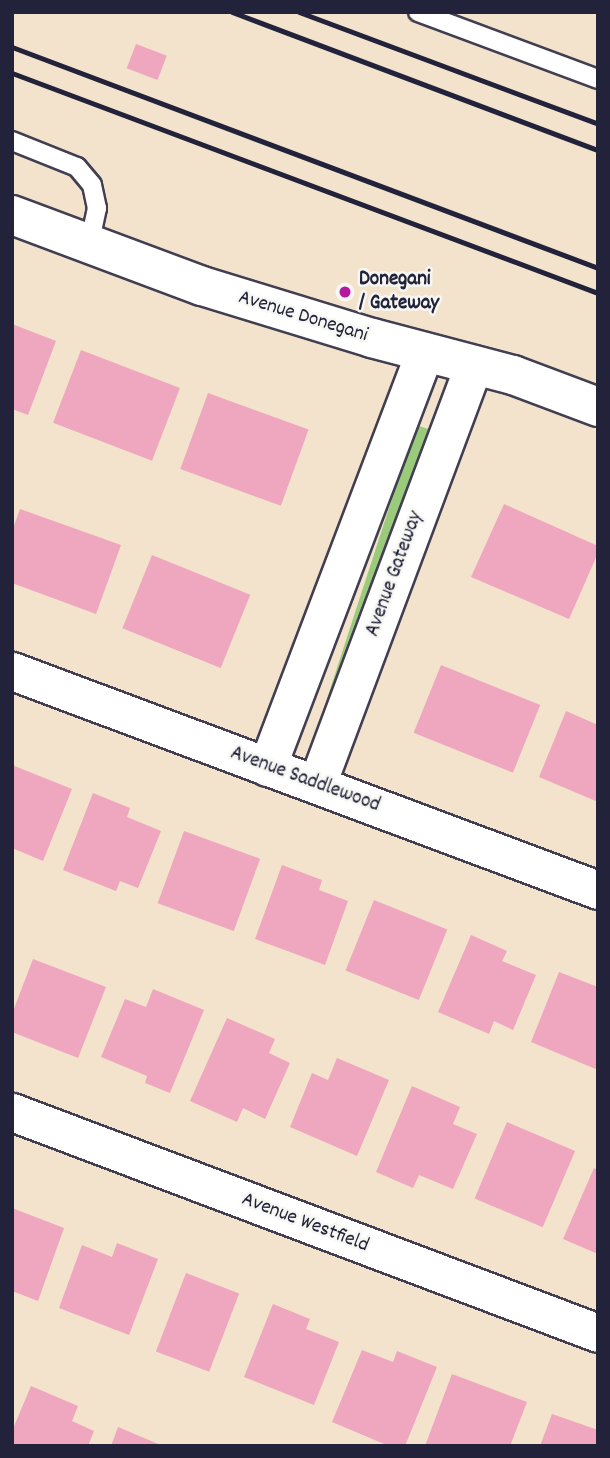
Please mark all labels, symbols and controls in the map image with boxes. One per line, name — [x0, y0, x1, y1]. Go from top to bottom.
place label: Donegani / Gateway — [359, 267, 439, 317]
marker: Donegani / Gateway — [337, 284, 353, 300]
street label: Avenue Donegani — [235, 285, 371, 349]
street label: Avenue Gateway — [361, 508, 429, 640]
street label: Avenue Saddlewood — [227, 741, 383, 819]
street label: Avenue Westfield — [238, 1187, 372, 1259]

